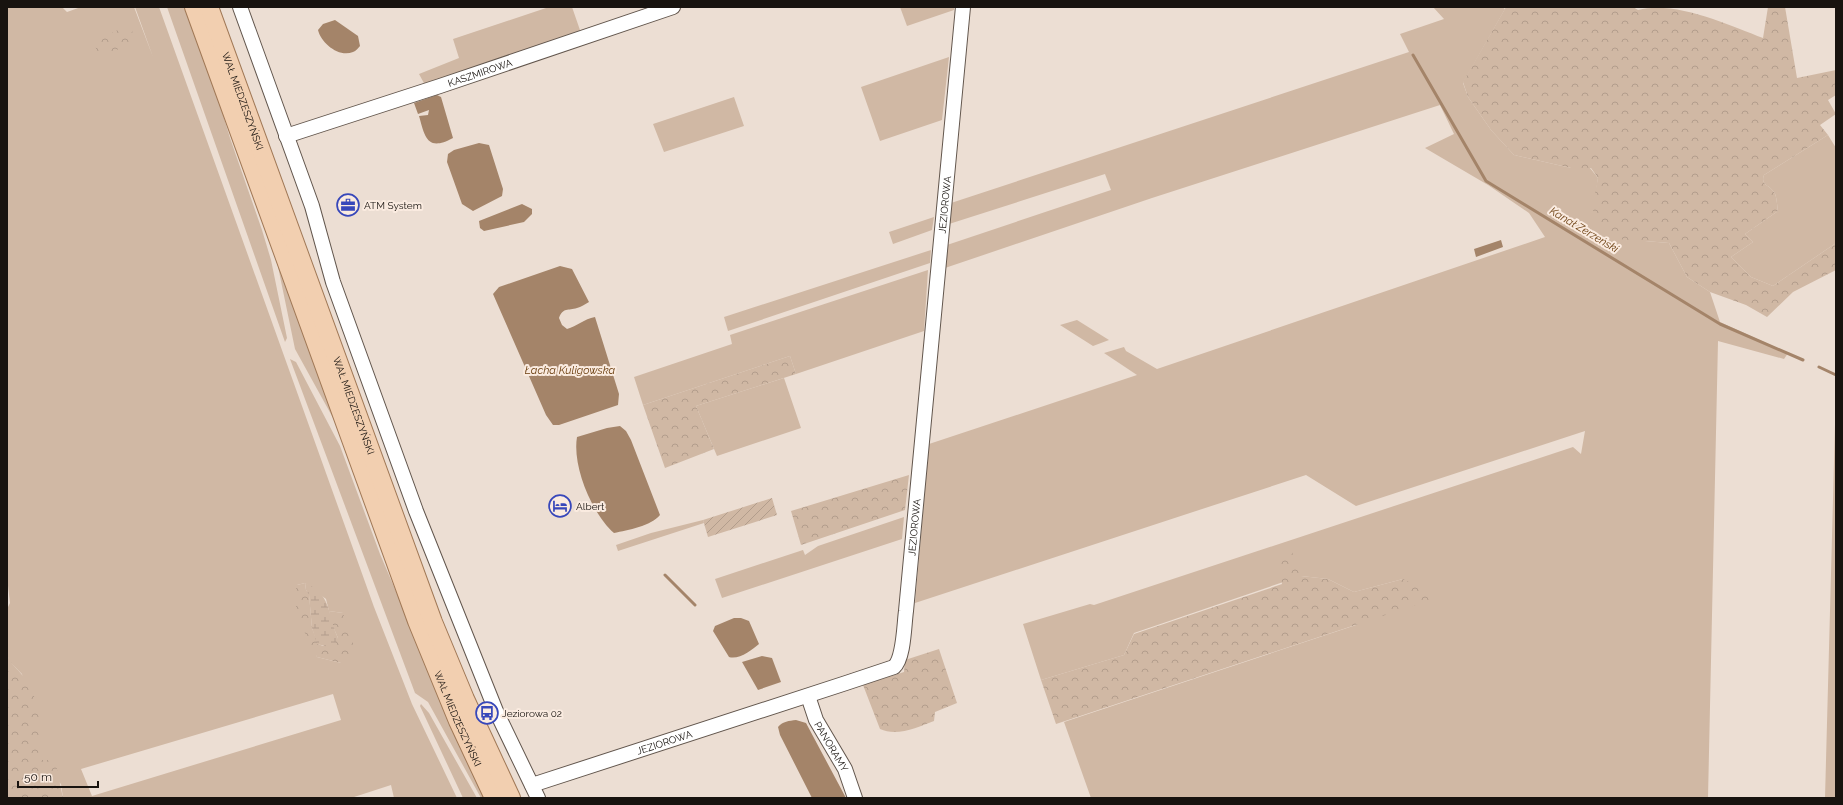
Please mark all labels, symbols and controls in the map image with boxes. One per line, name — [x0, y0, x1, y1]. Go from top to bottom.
street label: WAŁ MIEDZESZYŃSKI — [220, 51, 266, 151]
street label: KASZMIROWA — [446, 56, 514, 88]
street label: JEZIOROWA — [936, 175, 953, 234]
office icon: ATM System — [335, 192, 361, 218]
place label: ATM System — [364, 200, 422, 211]
water label: Kanał Zerzeński — [1547, 204, 1621, 256]
street label: WAŁ MIEDZESZYŃSKI — [331, 355, 377, 456]
water label: Łacha Kuligowska — [525, 364, 616, 377]
hotel icon: Albert — [547, 493, 573, 519]
street label: JEZIOROWA — [906, 498, 922, 556]
place label: Albert — [576, 501, 605, 512]
street label: WAŁ MIEDZESZYŃSKI — [432, 669, 484, 768]
bus stop icon: Jeziorowa 02 — [474, 700, 500, 726]
place label: Jeziorowa 02 — [502, 708, 562, 719]
street label: PANORAMY — [813, 719, 851, 774]
street label: JEZIOROWA — [635, 728, 694, 756]
scale bar — [18, 763, 98, 789]
text: 50 m — [24, 770, 52, 784]

